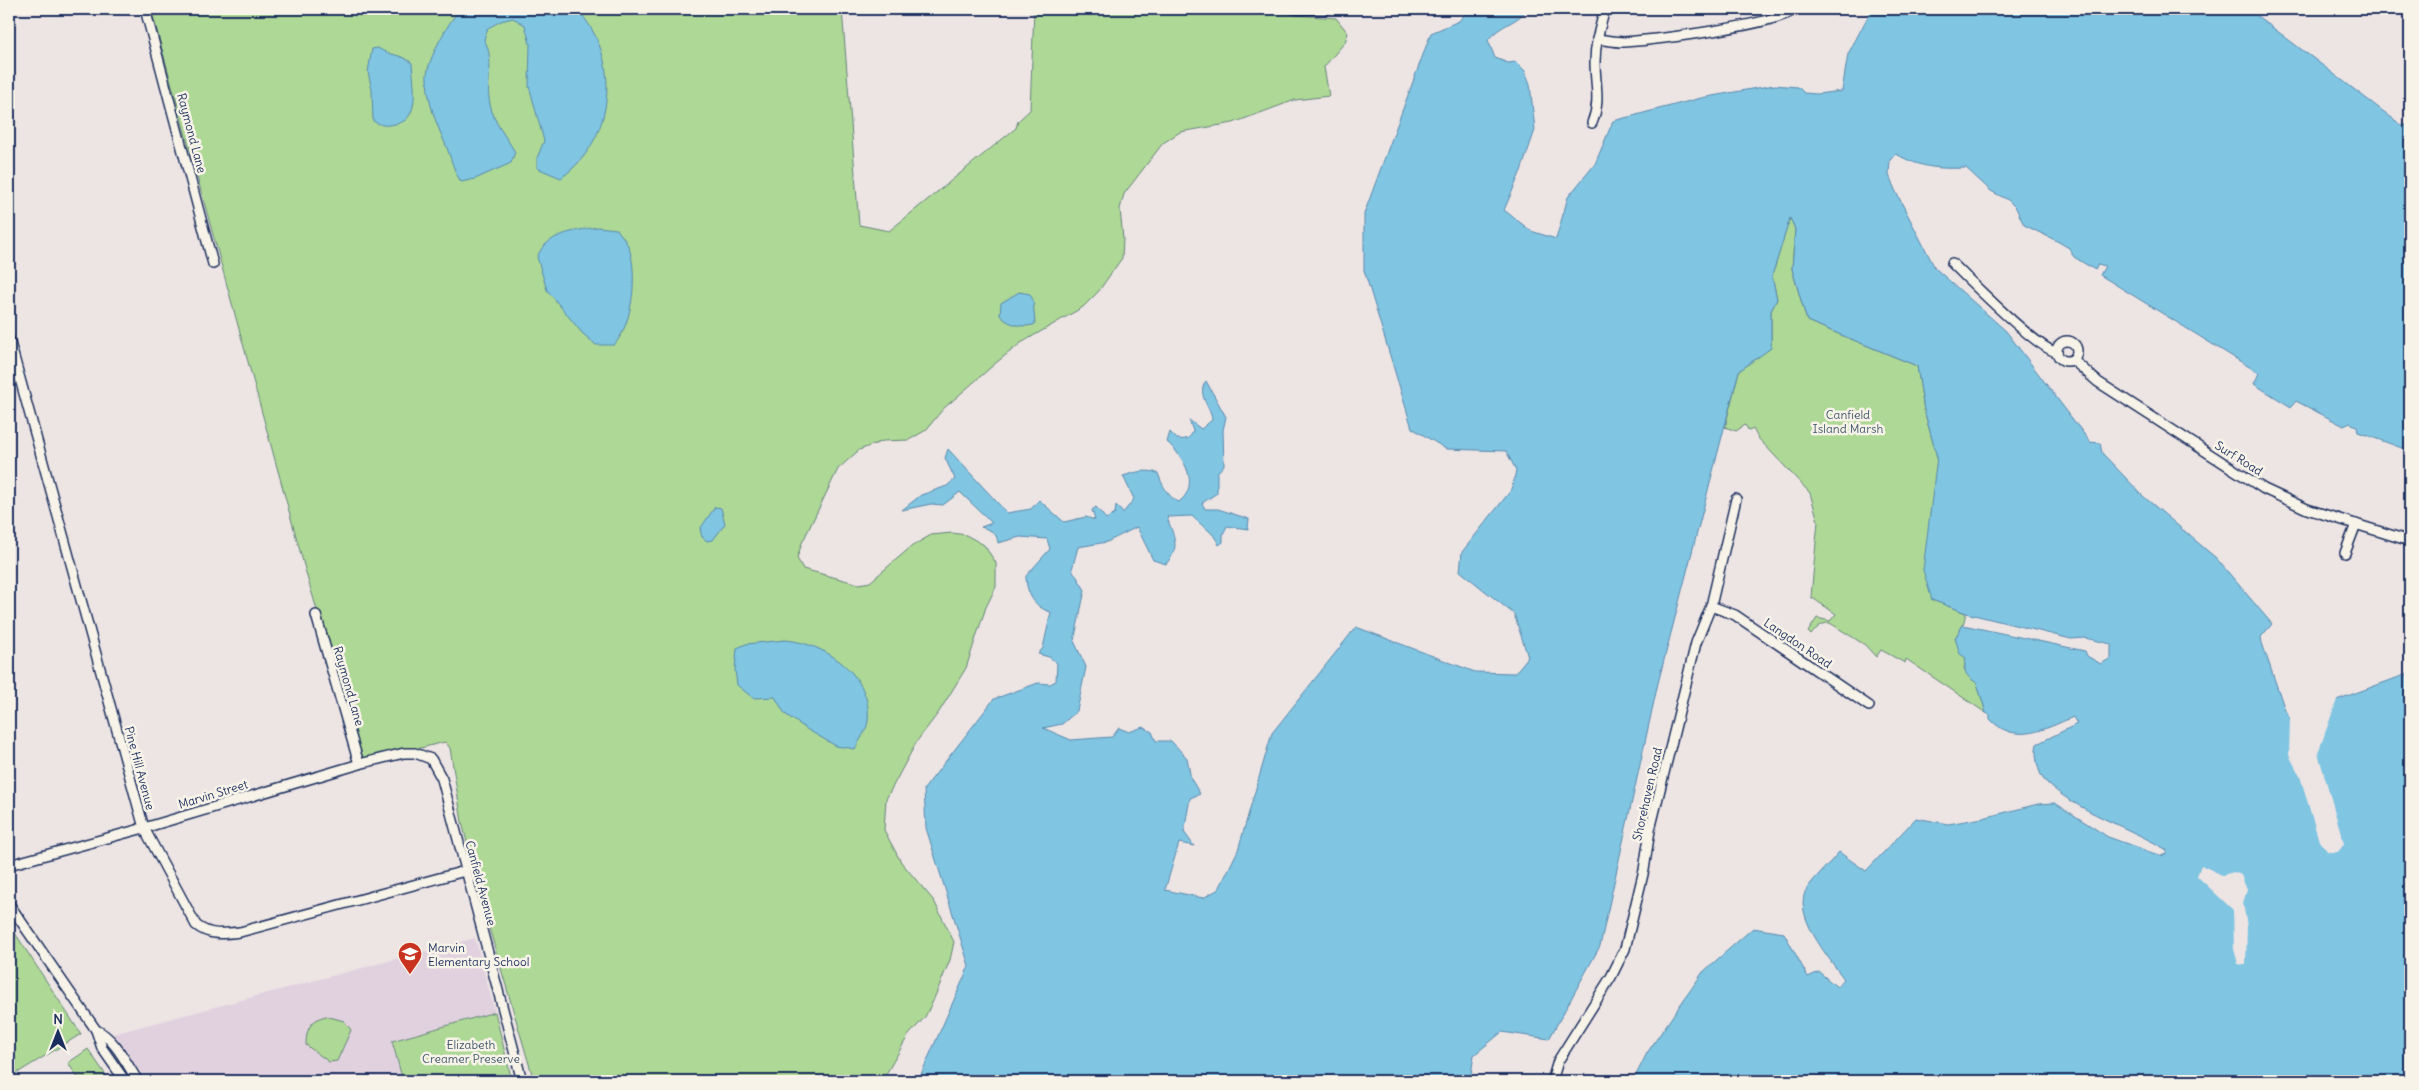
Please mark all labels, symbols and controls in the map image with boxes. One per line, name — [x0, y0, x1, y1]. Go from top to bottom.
street label: Raymond Lane — [174, 91, 210, 175]
park label: Canfield Island Marsh — [1813, 407, 1884, 436]
street label: Surf Road — [2212, 437, 2266, 479]
street label: Langdon Road — [1761, 615, 1835, 671]
street label: Raymond Lane — [330, 645, 368, 727]
street label: Pine Hill Avenue — [122, 725, 158, 811]
street label: Shorehaven Road — [1629, 746, 1665, 842]
street label: Marvin Street — [176, 776, 250, 812]
street label: Canfield Avenue — [462, 839, 500, 927]
place label: Marvin Elementary School — [428, 940, 529, 969]
school or university icon: Marvin Elementary School — [397, 941, 423, 975]
north arrow — [32, 1008, 82, 1058]
text: N — [53, 1010, 63, 1028]
park label: Elizabeth Creamer Preserve — [422, 1037, 520, 1066]

